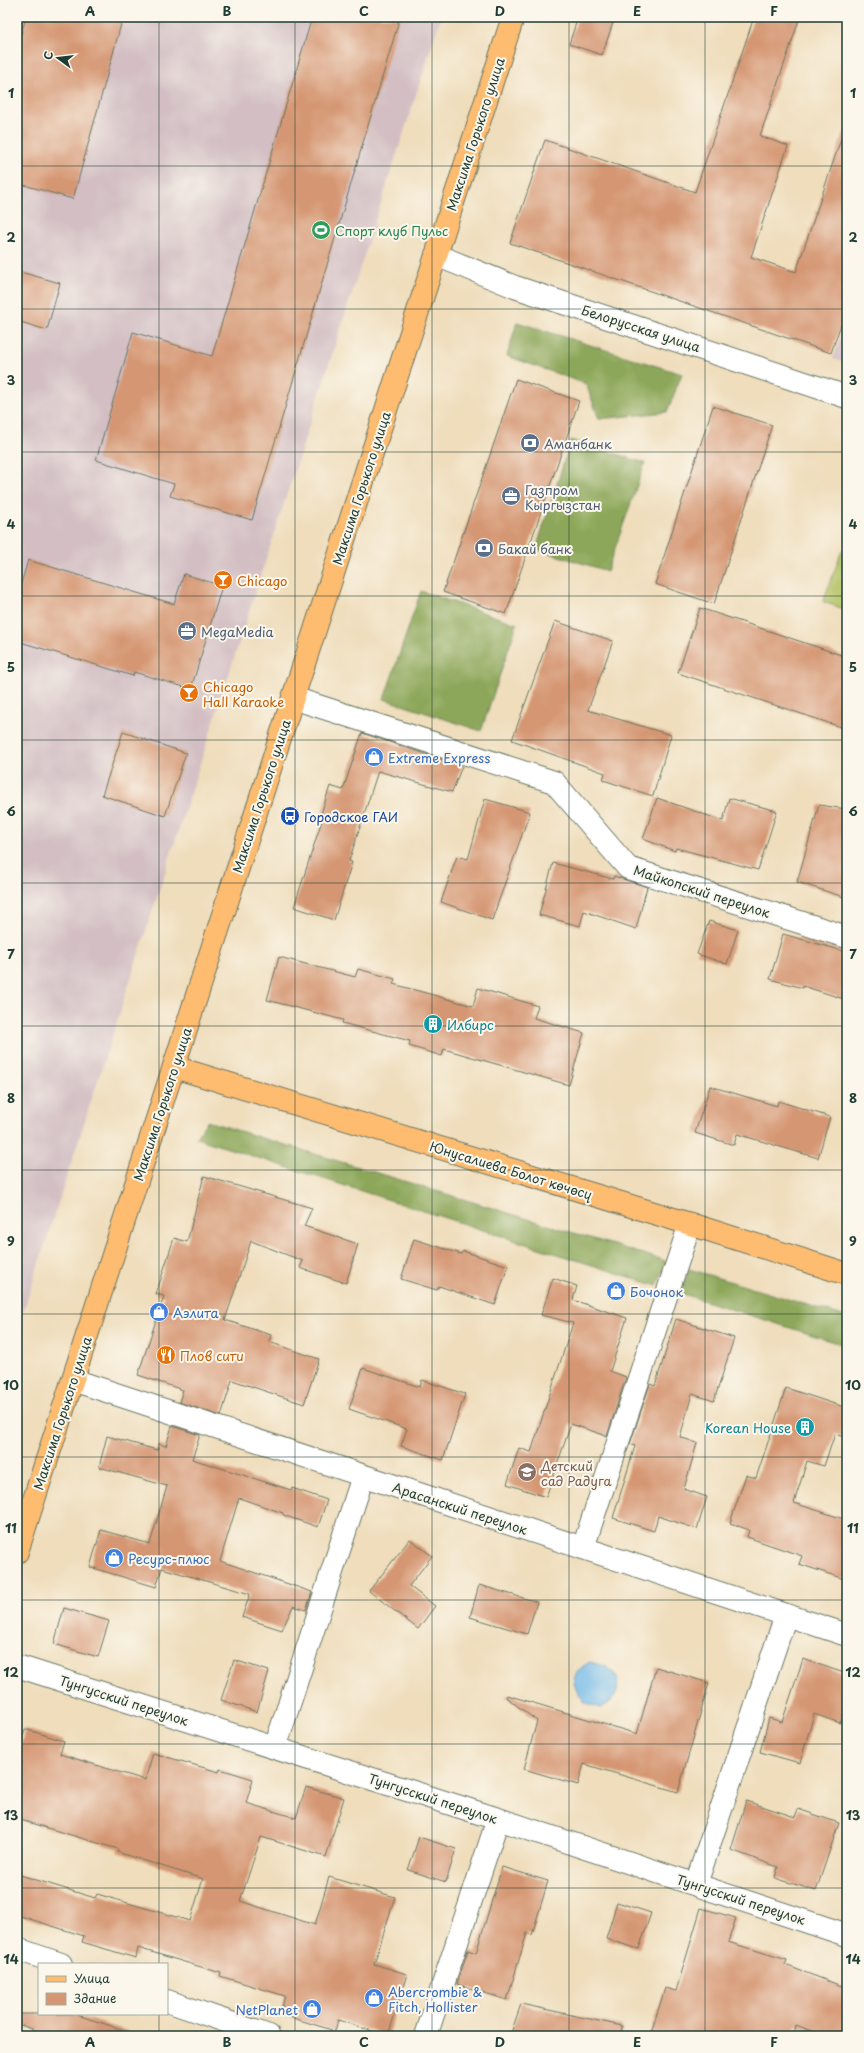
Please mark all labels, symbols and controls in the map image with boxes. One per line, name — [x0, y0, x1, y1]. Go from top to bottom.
text: A — [85, 1, 95, 20]
text: B — [223, 1, 232, 20]
text: C — [359, 1, 369, 20]
text: D — [495, 1, 505, 20]
text: E — [633, 1, 641, 20]
text: F — [770, 1, 778, 20]
north arrow — [38, 38, 78, 78]
text: С — [39, 49, 57, 61]
street label: Максима Горького улица — [441, 54, 509, 213]
text: 1 — [8, 83, 14, 102]
text: 1 — [850, 83, 856, 102]
sports icon: Спорт клуб Пульс — [310, 219, 332, 241]
place label: Спорт клуб Пульс — [335, 221, 448, 240]
text: 2 — [6, 227, 16, 246]
text: 2 — [848, 227, 858, 246]
street label: Белорусская улица — [579, 300, 704, 356]
text: 3 — [7, 370, 16, 389]
text: 3 — [849, 370, 858, 389]
street label: Максима Горького улица — [327, 408, 395, 567]
bank icon: Аманбанк — [519, 432, 541, 454]
place label: Аманбанк — [544, 434, 612, 453]
place label: Газпром Кыргызстан — [525, 480, 601, 514]
office icon: Газпром Кыргызстан — [500, 485, 522, 507]
text: 4 — [7, 514, 16, 533]
text: 4 — [849, 514, 858, 533]
bank icon: Бакай банк — [473, 537, 495, 559]
place label: Бакай банк — [498, 539, 572, 558]
bar icon: Chicago — [212, 569, 234, 591]
place label: Chicago — [237, 571, 287, 590]
office icon: MegaMedia — [176, 620, 198, 642]
place label: MegaMedia — [201, 622, 275, 641]
text: 5 — [7, 657, 15, 676]
text: 5 — [849, 657, 857, 676]
place label: Chicago Hall Karaoke — [203, 677, 284, 711]
bar icon: Chicago Hall Karaoke — [178, 682, 200, 704]
street label: Максима Горького улица — [227, 716, 295, 875]
shop icon: Extreme Express — [363, 746, 385, 768]
place label: Extreme Express — [388, 748, 490, 767]
text: 6 — [6, 801, 16, 820]
text: 6 — [848, 801, 858, 820]
bus stop icon: Городское ГАИ — [279, 805, 301, 827]
place label: Городское ГАИ — [304, 807, 398, 826]
street label: Майкопский переулок — [631, 860, 773, 922]
text: 7 — [7, 944, 15, 963]
text: 7 — [849, 944, 857, 963]
building icon: Илбирс — [422, 1013, 444, 1035]
place label: Илбирс — [447, 1015, 494, 1034]
street label: Максима Горького улица — [128, 1024, 196, 1183]
text: 8 — [7, 1088, 15, 1107]
text: 8 — [849, 1088, 857, 1107]
street label: Юнусалиева Болот көчөсү — [428, 1136, 595, 1204]
text: 9 — [7, 1231, 15, 1250]
text: 9 — [849, 1231, 857, 1250]
shop icon: Бочонок — [605, 1280, 627, 1302]
place label: Бочонок — [630, 1282, 684, 1301]
shop icon: Аэлита — [148, 1301, 170, 1323]
place label: Аэлита — [173, 1303, 220, 1322]
street label: Максима Горького улица — [28, 1333, 96, 1492]
restaurant icon: Плов сити — [155, 1344, 177, 1366]
place label: Плов сити — [180, 1346, 244, 1365]
text: 10 — [3, 1375, 19, 1394]
text: 10 — [845, 1375, 861, 1394]
building icon: Korean House — [794, 1416, 816, 1438]
place label: Korean House — [705, 1418, 791, 1437]
place label: Детский сад Радуга — [540, 1456, 613, 1490]
school or university icon: Детский сад Радуга — [516, 1461, 538, 1483]
street label: Арасанский переулок — [390, 1477, 530, 1539]
text: 11 — [5, 1518, 17, 1537]
text: 11 — [847, 1518, 859, 1537]
shop icon: Ресурс-плюс — [103, 1547, 125, 1569]
place label: Ресурс-плюс — [128, 1549, 209, 1568]
text: 12 — [3, 1662, 19, 1681]
text: 12 — [845, 1662, 861, 1681]
street label: Тунгусский переулок — [57, 1670, 191, 1730]
street label: Тунгусский переулок — [366, 1768, 500, 1828]
text: 13 — [4, 1805, 19, 1824]
text: 13 — [846, 1805, 861, 1824]
street label: Тунгусский переулок — [674, 1869, 808, 1929]
text: 14 — [3, 1949, 19, 1968]
text: 14 — [845, 1949, 861, 1968]
legend — [38, 1963, 168, 2015]
text: Улица — [74, 1969, 110, 1987]
place label: Abercrombie & Fitch, Hollister — [388, 1982, 483, 2016]
shop icon: Abercrombie & Fitch, Hollister — [363, 1987, 385, 2009]
text: Здание — [74, 1989, 116, 2007]
shop icon: NetPlanet — [301, 1998, 323, 2020]
place label: NetPlanet — [236, 2000, 298, 2019]
text: A — [85, 2032, 95, 2051]
text: B — [223, 2032, 232, 2051]
text: C — [359, 2032, 369, 2051]
text: D — [495, 2032, 505, 2051]
text: E — [633, 2032, 641, 2051]
text: F — [770, 2032, 778, 2051]

